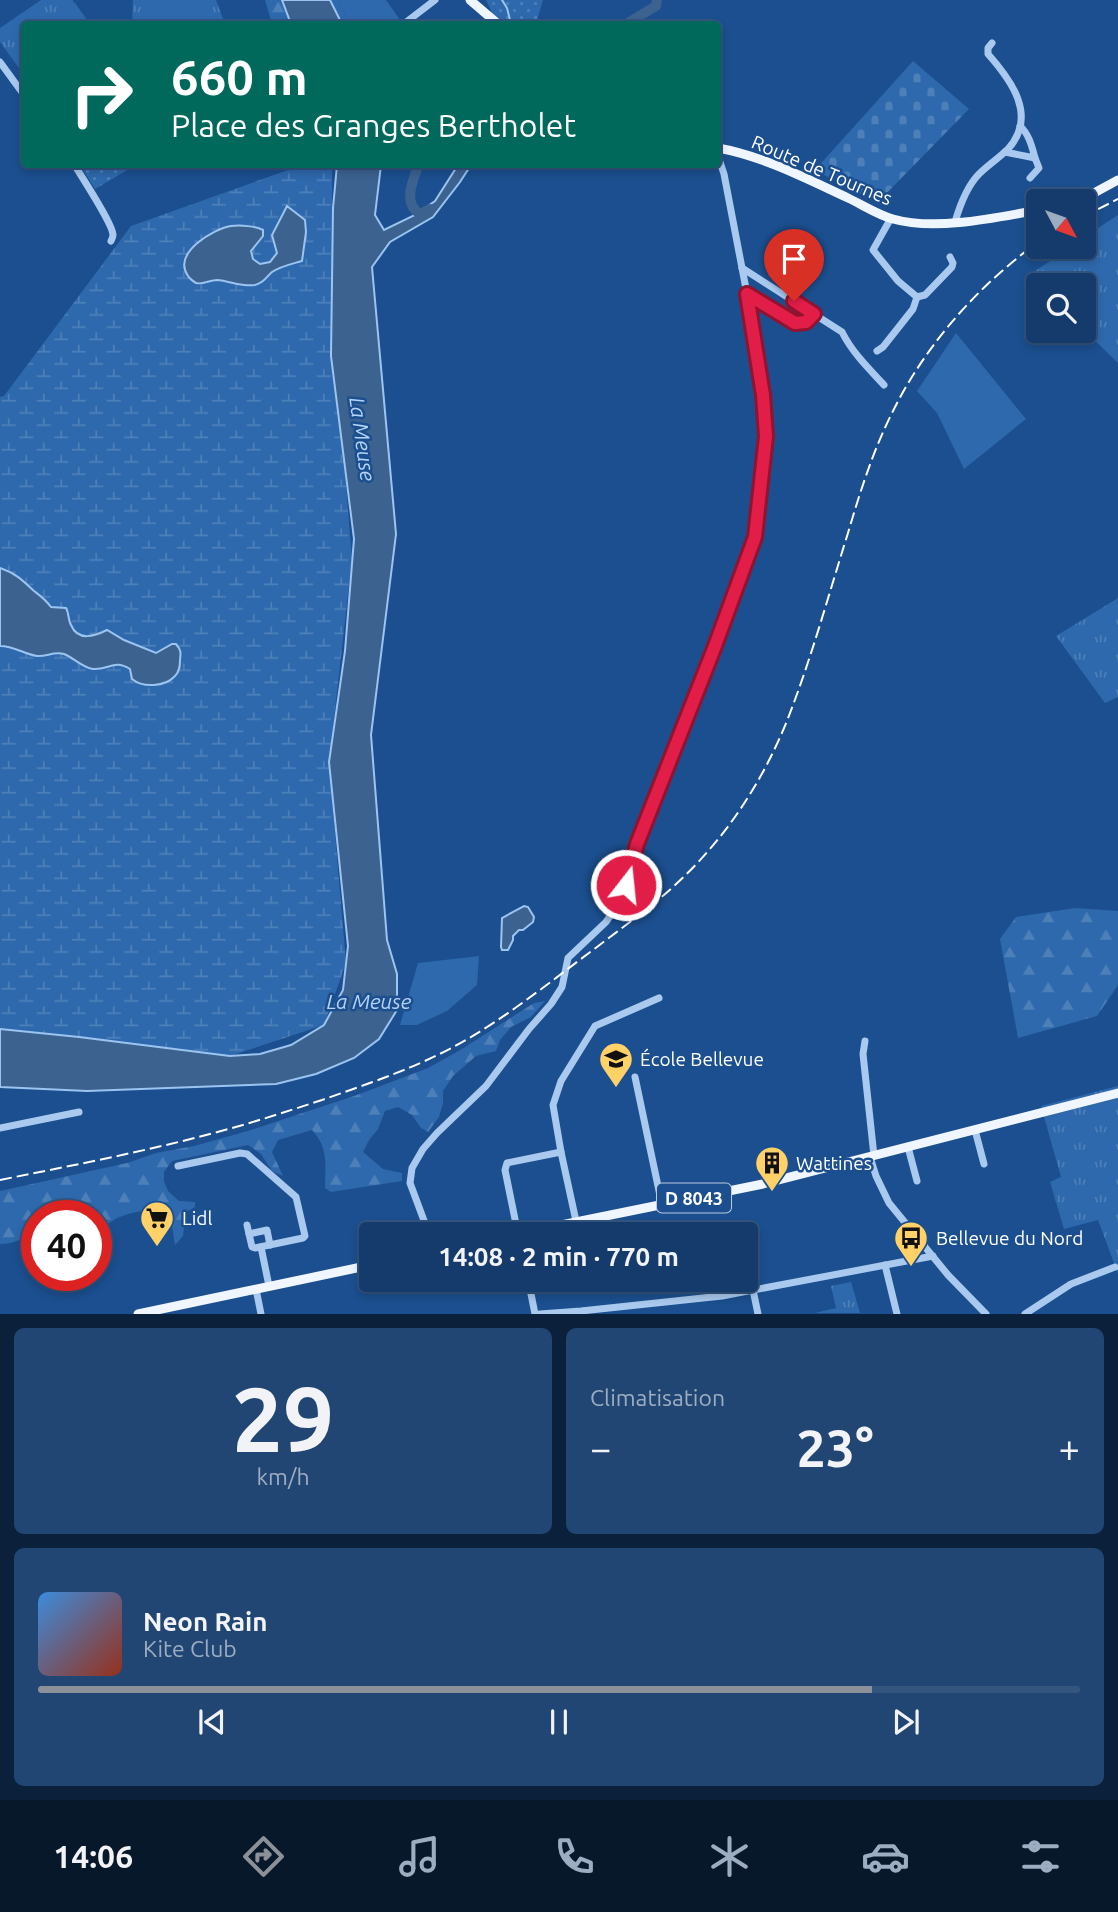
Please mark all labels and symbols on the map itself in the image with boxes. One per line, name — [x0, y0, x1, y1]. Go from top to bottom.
street label: Route de Tournes — [748, 130, 896, 210]
north arrow — [1026, 189, 1096, 259]
pin — [764, 229, 824, 301]
water label: La Meuse — [345, 395, 381, 483]
position arrow — [589, 848, 663, 922]
water label: La Meuse — [327, 989, 412, 1013]
school or university icon: École Bellevue — [597, 1040, 635, 1089]
place label: École Bellevue — [640, 1048, 764, 1070]
building icon: Wattines — [753, 1144, 791, 1193]
place label: Wattines — [796, 1152, 872, 1174]
road number: D 8043 — [657, 1184, 731, 1212]
supermarket icon: Lidl — [138, 1199, 176, 1248]
speed limit sign: 40 — [21, 1200, 112, 1291]
place label: Lidl — [182, 1207, 212, 1229]
bus stop icon: Bellevue du Nord — [892, 1219, 930, 1268]
place label: Bellevue du Nord — [936, 1227, 1083, 1249]

